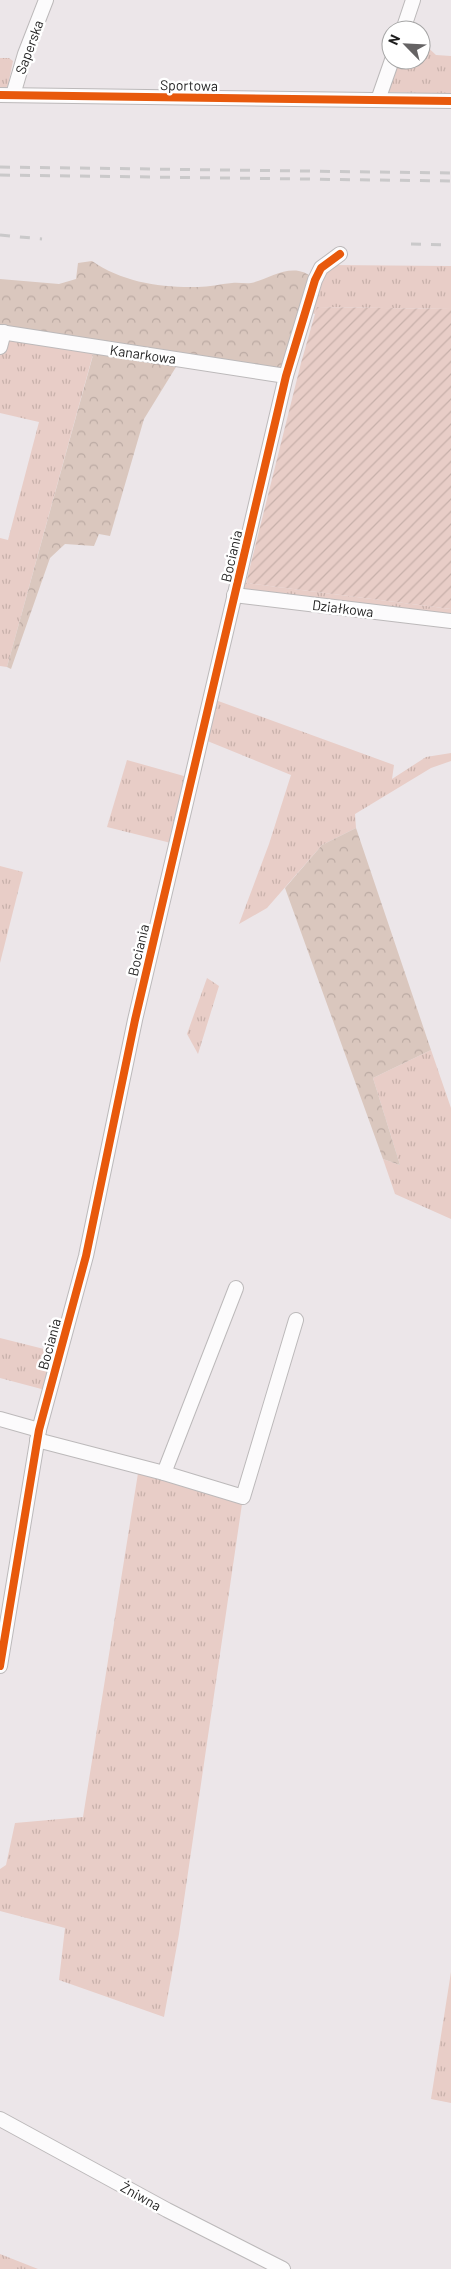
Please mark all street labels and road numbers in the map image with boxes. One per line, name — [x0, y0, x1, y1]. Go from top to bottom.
street label: Saperska — [11, 18, 47, 76]
street label: Sportowa — [160, 76, 218, 94]
street label: Kanarkowa — [109, 341, 177, 367]
street label: Bociania — [217, 528, 245, 584]
street label: Działkowa — [311, 596, 375, 620]
street label: Bociania — [124, 922, 152, 978]
street label: Bociania — [34, 1316, 64, 1372]
street label: Żniwna — [118, 2178, 164, 2214]

